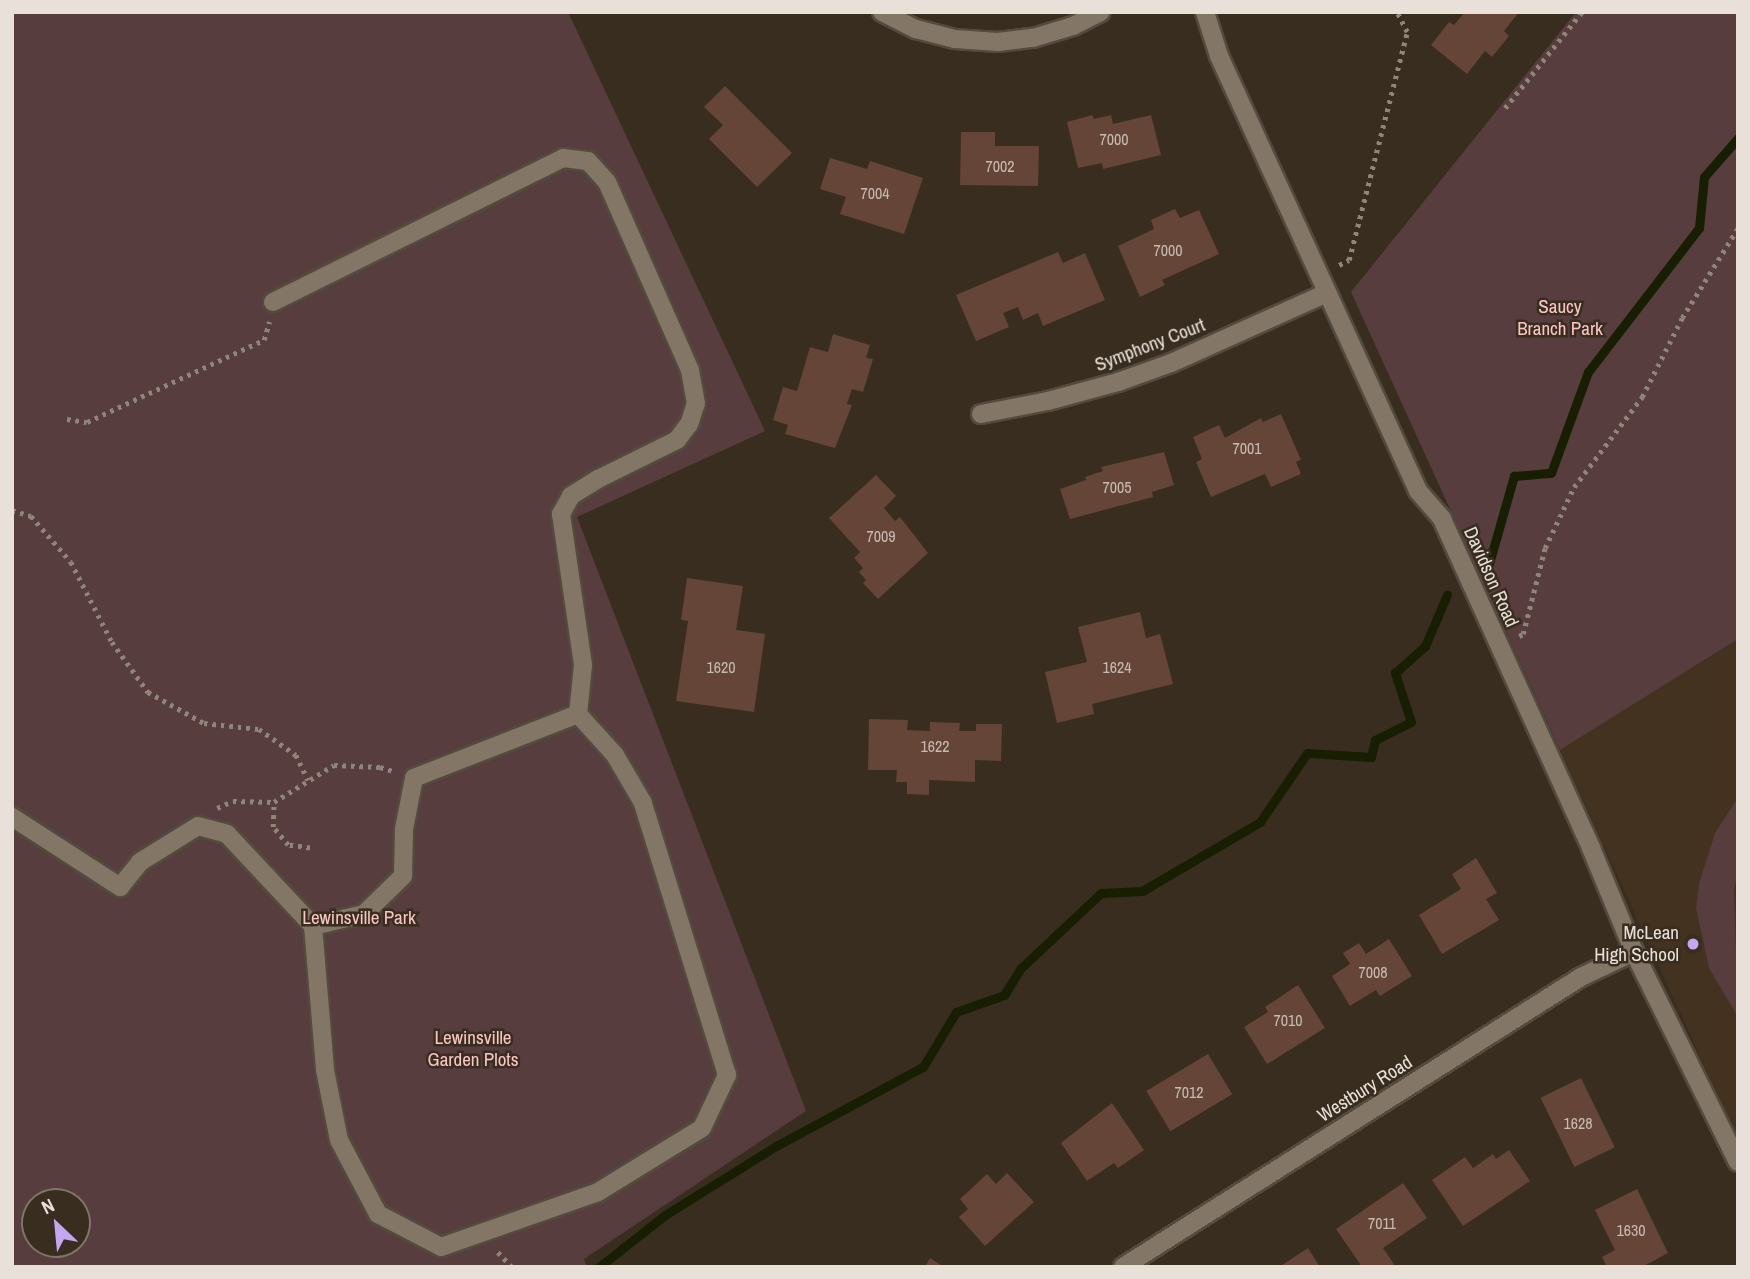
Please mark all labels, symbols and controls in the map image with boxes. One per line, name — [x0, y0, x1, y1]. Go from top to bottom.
house number: 7000 — [1099, 129, 1129, 149]
house number: 7002 — [985, 156, 1015, 176]
house number: 7004 — [860, 183, 890, 203]
house number: 7000 — [1153, 240, 1183, 260]
park label: Saucy Branch Park — [1517, 296, 1603, 340]
street label: Symphony Court — [1092, 314, 1208, 376]
house number: 7001 — [1232, 438, 1262, 458]
house number: 7005 — [1102, 477, 1132, 497]
street label: Davidson Road — [1459, 523, 1523, 631]
house number: 7009 — [866, 526, 896, 546]
house number: 1620 — [706, 657, 736, 677]
house number: 1624 — [1102, 657, 1132, 677]
house number: 1622 — [920, 736, 950, 756]
park label: Lewinsville Park — [302, 907, 416, 929]
place label: McLean High School — [1594, 922, 1679, 966]
marker: McLean High School — [1685, 936, 1701, 952]
house number: 7008 — [1358, 962, 1388, 982]
house number: 7010 — [1273, 1010, 1303, 1030]
park label: Lewinsville Garden Plots — [428, 1027, 518, 1071]
street label: Westbury Road — [1314, 1051, 1416, 1127]
house number: 7012 — [1174, 1082, 1204, 1102]
house number: 1628 — [1563, 1113, 1593, 1133]
north arrow — [21, 1188, 91, 1258]
text: N — [37, 1192, 58, 1220]
house number: 7011 — [1368, 1213, 1396, 1233]
house number: 1630 — [1616, 1220, 1646, 1240]

